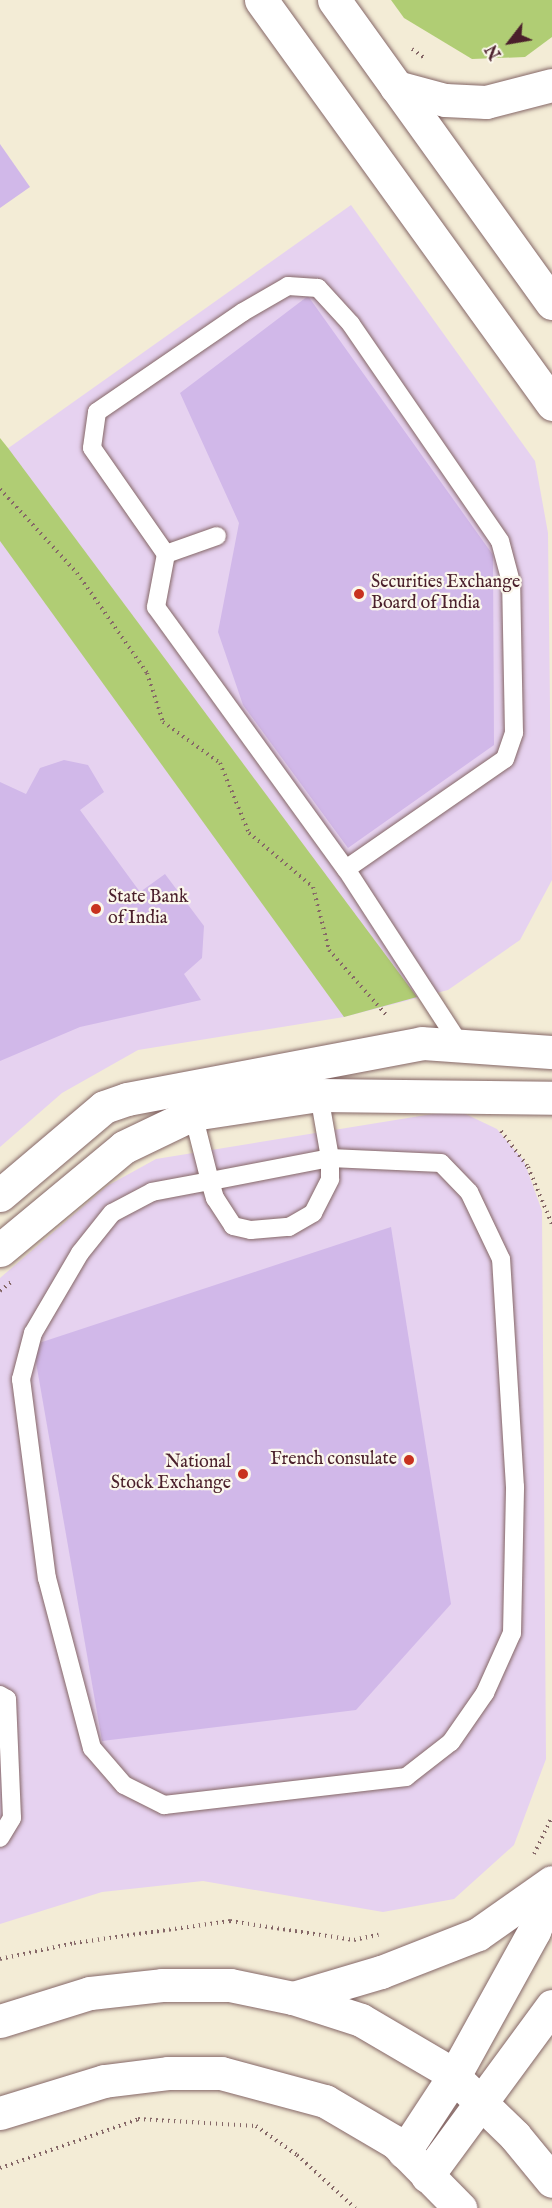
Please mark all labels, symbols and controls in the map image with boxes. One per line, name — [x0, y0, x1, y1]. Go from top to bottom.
north arrow — [480, 12, 540, 72]
text: N — [482, 40, 507, 62]
place label: Securities Exchange Board of India — [371, 573, 520, 616]
marker: Securities Exchange Board of India — [352, 587, 366, 601]
place label: State Bank of India — [108, 888, 188, 930]
marker: State Bank of India — [89, 902, 103, 916]
place label: French consulate — [270, 1449, 397, 1471]
place label: National Stock Exchange — [111, 1453, 231, 1496]
marker: French consulate — [402, 1453, 416, 1467]
marker: National Stock Exchange — [236, 1467, 250, 1481]

